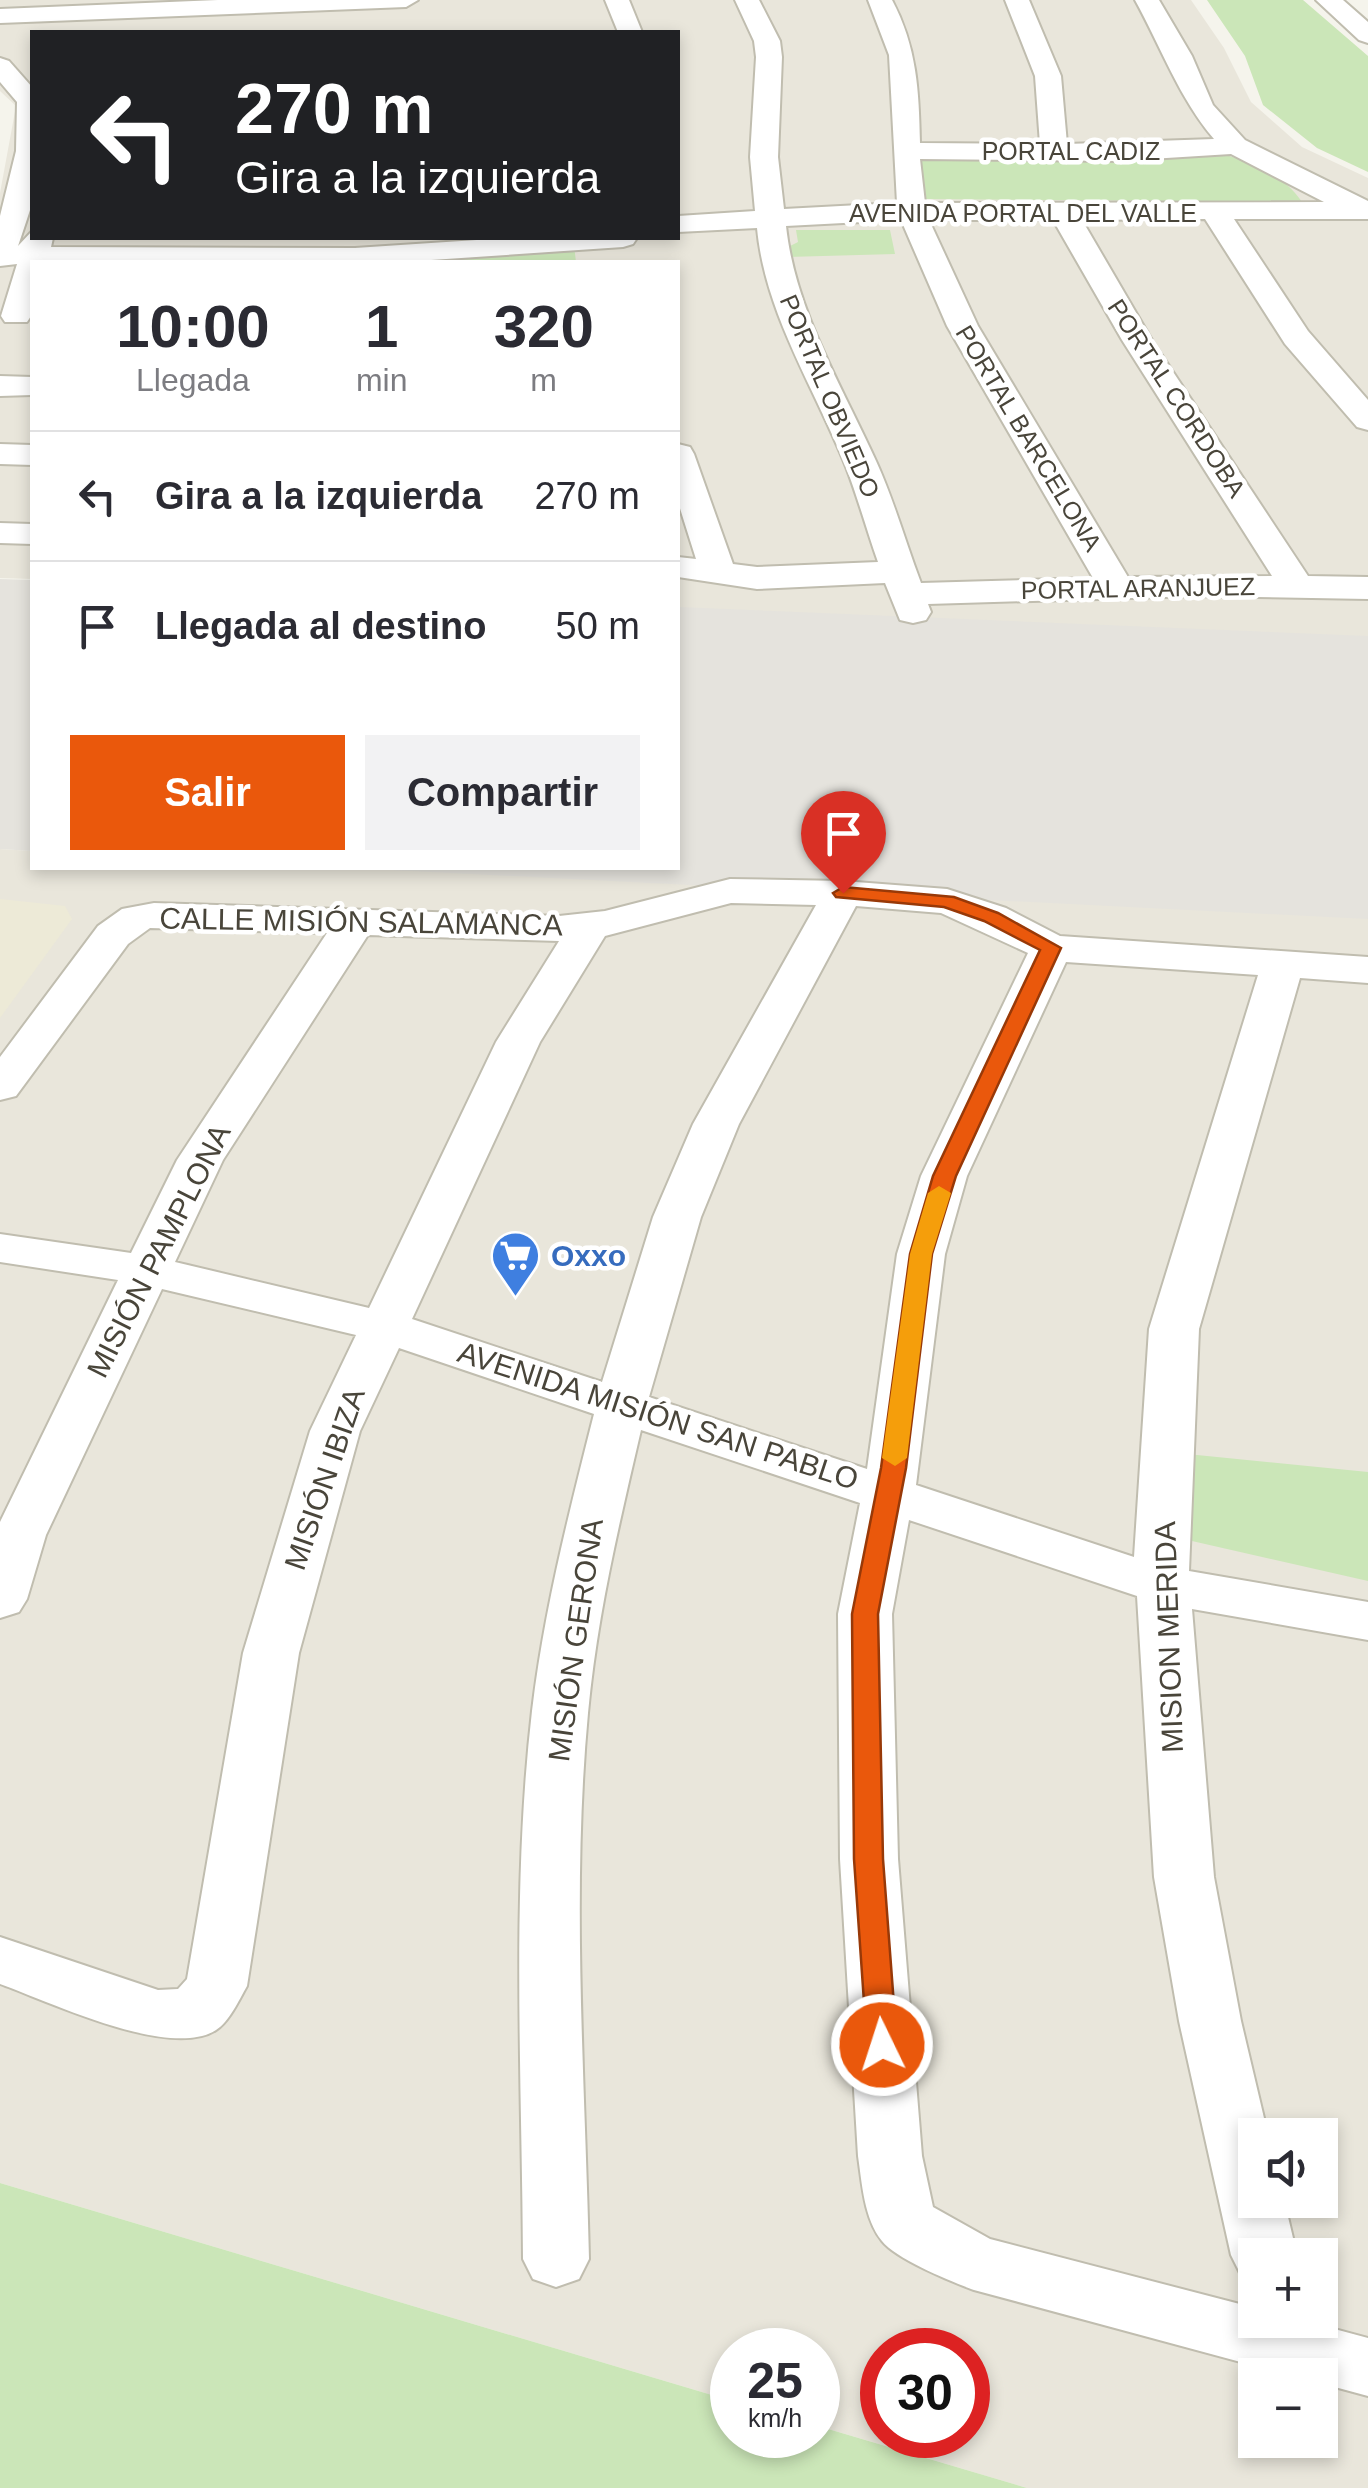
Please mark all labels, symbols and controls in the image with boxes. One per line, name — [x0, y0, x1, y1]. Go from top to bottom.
icon: left — [70, 70, 200, 200]
text: 270 m — [235, 70, 433, 148]
street label: PORTAL CADIZ — [982, 137, 1160, 165]
text: Gira a la izquierda — [235, 152, 600, 203]
street label: AVENIDA PORTAL DEL VALLE — [849, 199, 1197, 227]
street label: PORTAL OBVIEDO — [775, 290, 885, 502]
text: 10:00 — [116, 293, 270, 360]
text: 1 — [365, 293, 398, 360]
text: 320 — [494, 293, 594, 360]
street label: PORTAL CORDOBA — [1103, 294, 1252, 502]
street label: PORTAL BARCELONA — [951, 320, 1108, 556]
text: Llegada — [136, 362, 250, 398]
text: min — [356, 362, 407, 398]
text: m — [530, 362, 557, 398]
icon: left — [70, 469, 125, 524]
text: Gira a la izquierda — [155, 475, 482, 517]
text: 270 m — [534, 475, 640, 517]
street label: PORTAL ARANJUEZ — [1021, 572, 1255, 604]
icon: arrive — [70, 599, 125, 654]
text: Llegada al destino — [155, 605, 487, 647]
text: 50 m — [556, 605, 640, 647]
button: Salir — [70, 735, 345, 850]
button: Compartir — [365, 735, 640, 850]
pin — [801, 791, 886, 894]
icon: arrive — [816, 806, 871, 861]
street label: CALLE MISIÓN SALAMANCA — [159, 901, 563, 942]
street label: MISIÓN PAMPLONA — [80, 1119, 237, 1383]
supermarket icon: Oxxo — [490, 1230, 542, 1298]
place label: Oxxo — [551, 1239, 626, 1272]
street label: AVENIDA MISIÓN SAN PABLO — [454, 1335, 863, 1496]
street label: MISIÓN IBIZA — [278, 1384, 371, 1574]
street label: MISIÓN GERONA — [542, 1516, 609, 1764]
street label: MISION MERIDA — [1148, 1521, 1189, 1753]
position arrow — [830, 1993, 934, 2097]
map controls — [1238, 2118, 1338, 2458]
button: sound — [1238, 2118, 1338, 2218]
button: + — [1238, 2238, 1338, 2338]
speed limit sign: 30 — [860, 2328, 990, 2458]
text: 25 — [747, 2353, 803, 2409]
button: − — [1238, 2358, 1338, 2458]
text: km/h — [748, 2404, 802, 2432]

